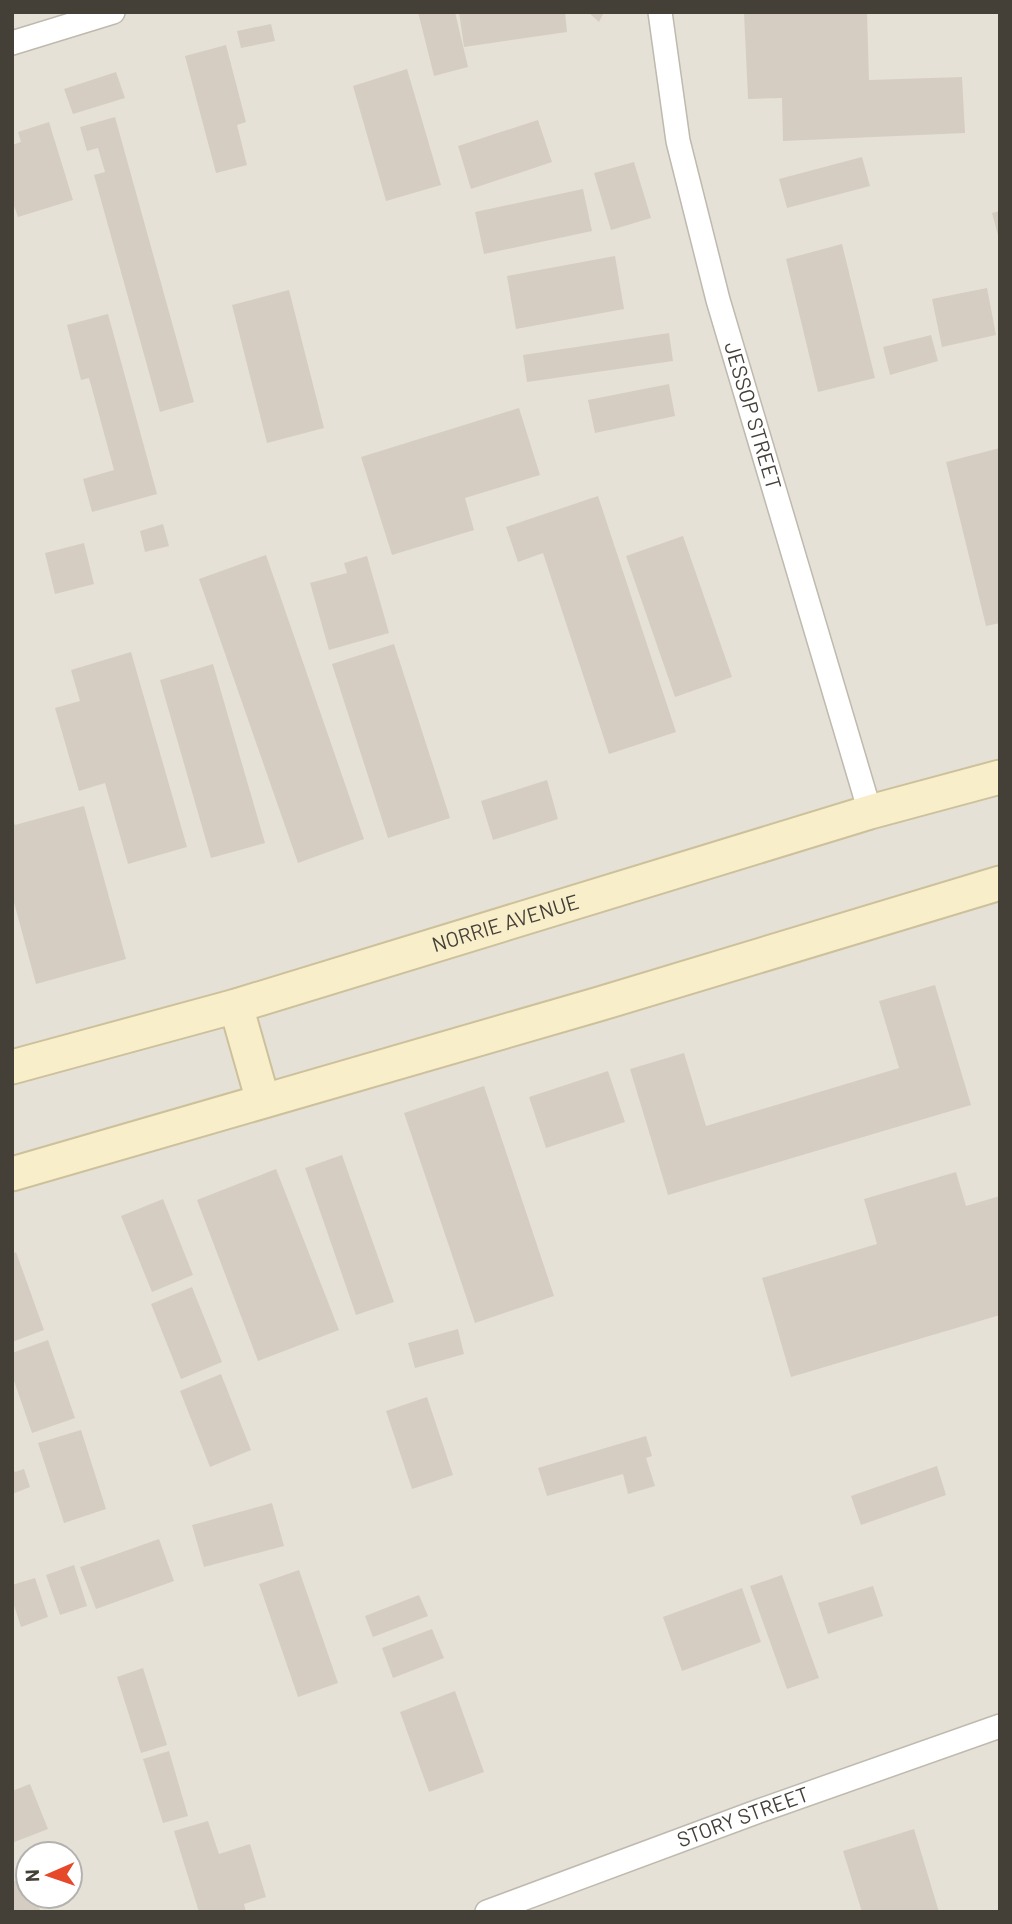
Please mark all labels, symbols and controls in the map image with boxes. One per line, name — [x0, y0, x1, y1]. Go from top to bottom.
street label: JESSOP STREET — [720, 338, 788, 492]
street label: NORRIE AVENUE — [429, 888, 582, 956]
street label: STORY STREET — [673, 1780, 812, 1851]
north arrow — [14, 1840, 84, 1910]
text: N — [20, 1869, 43, 1882]

